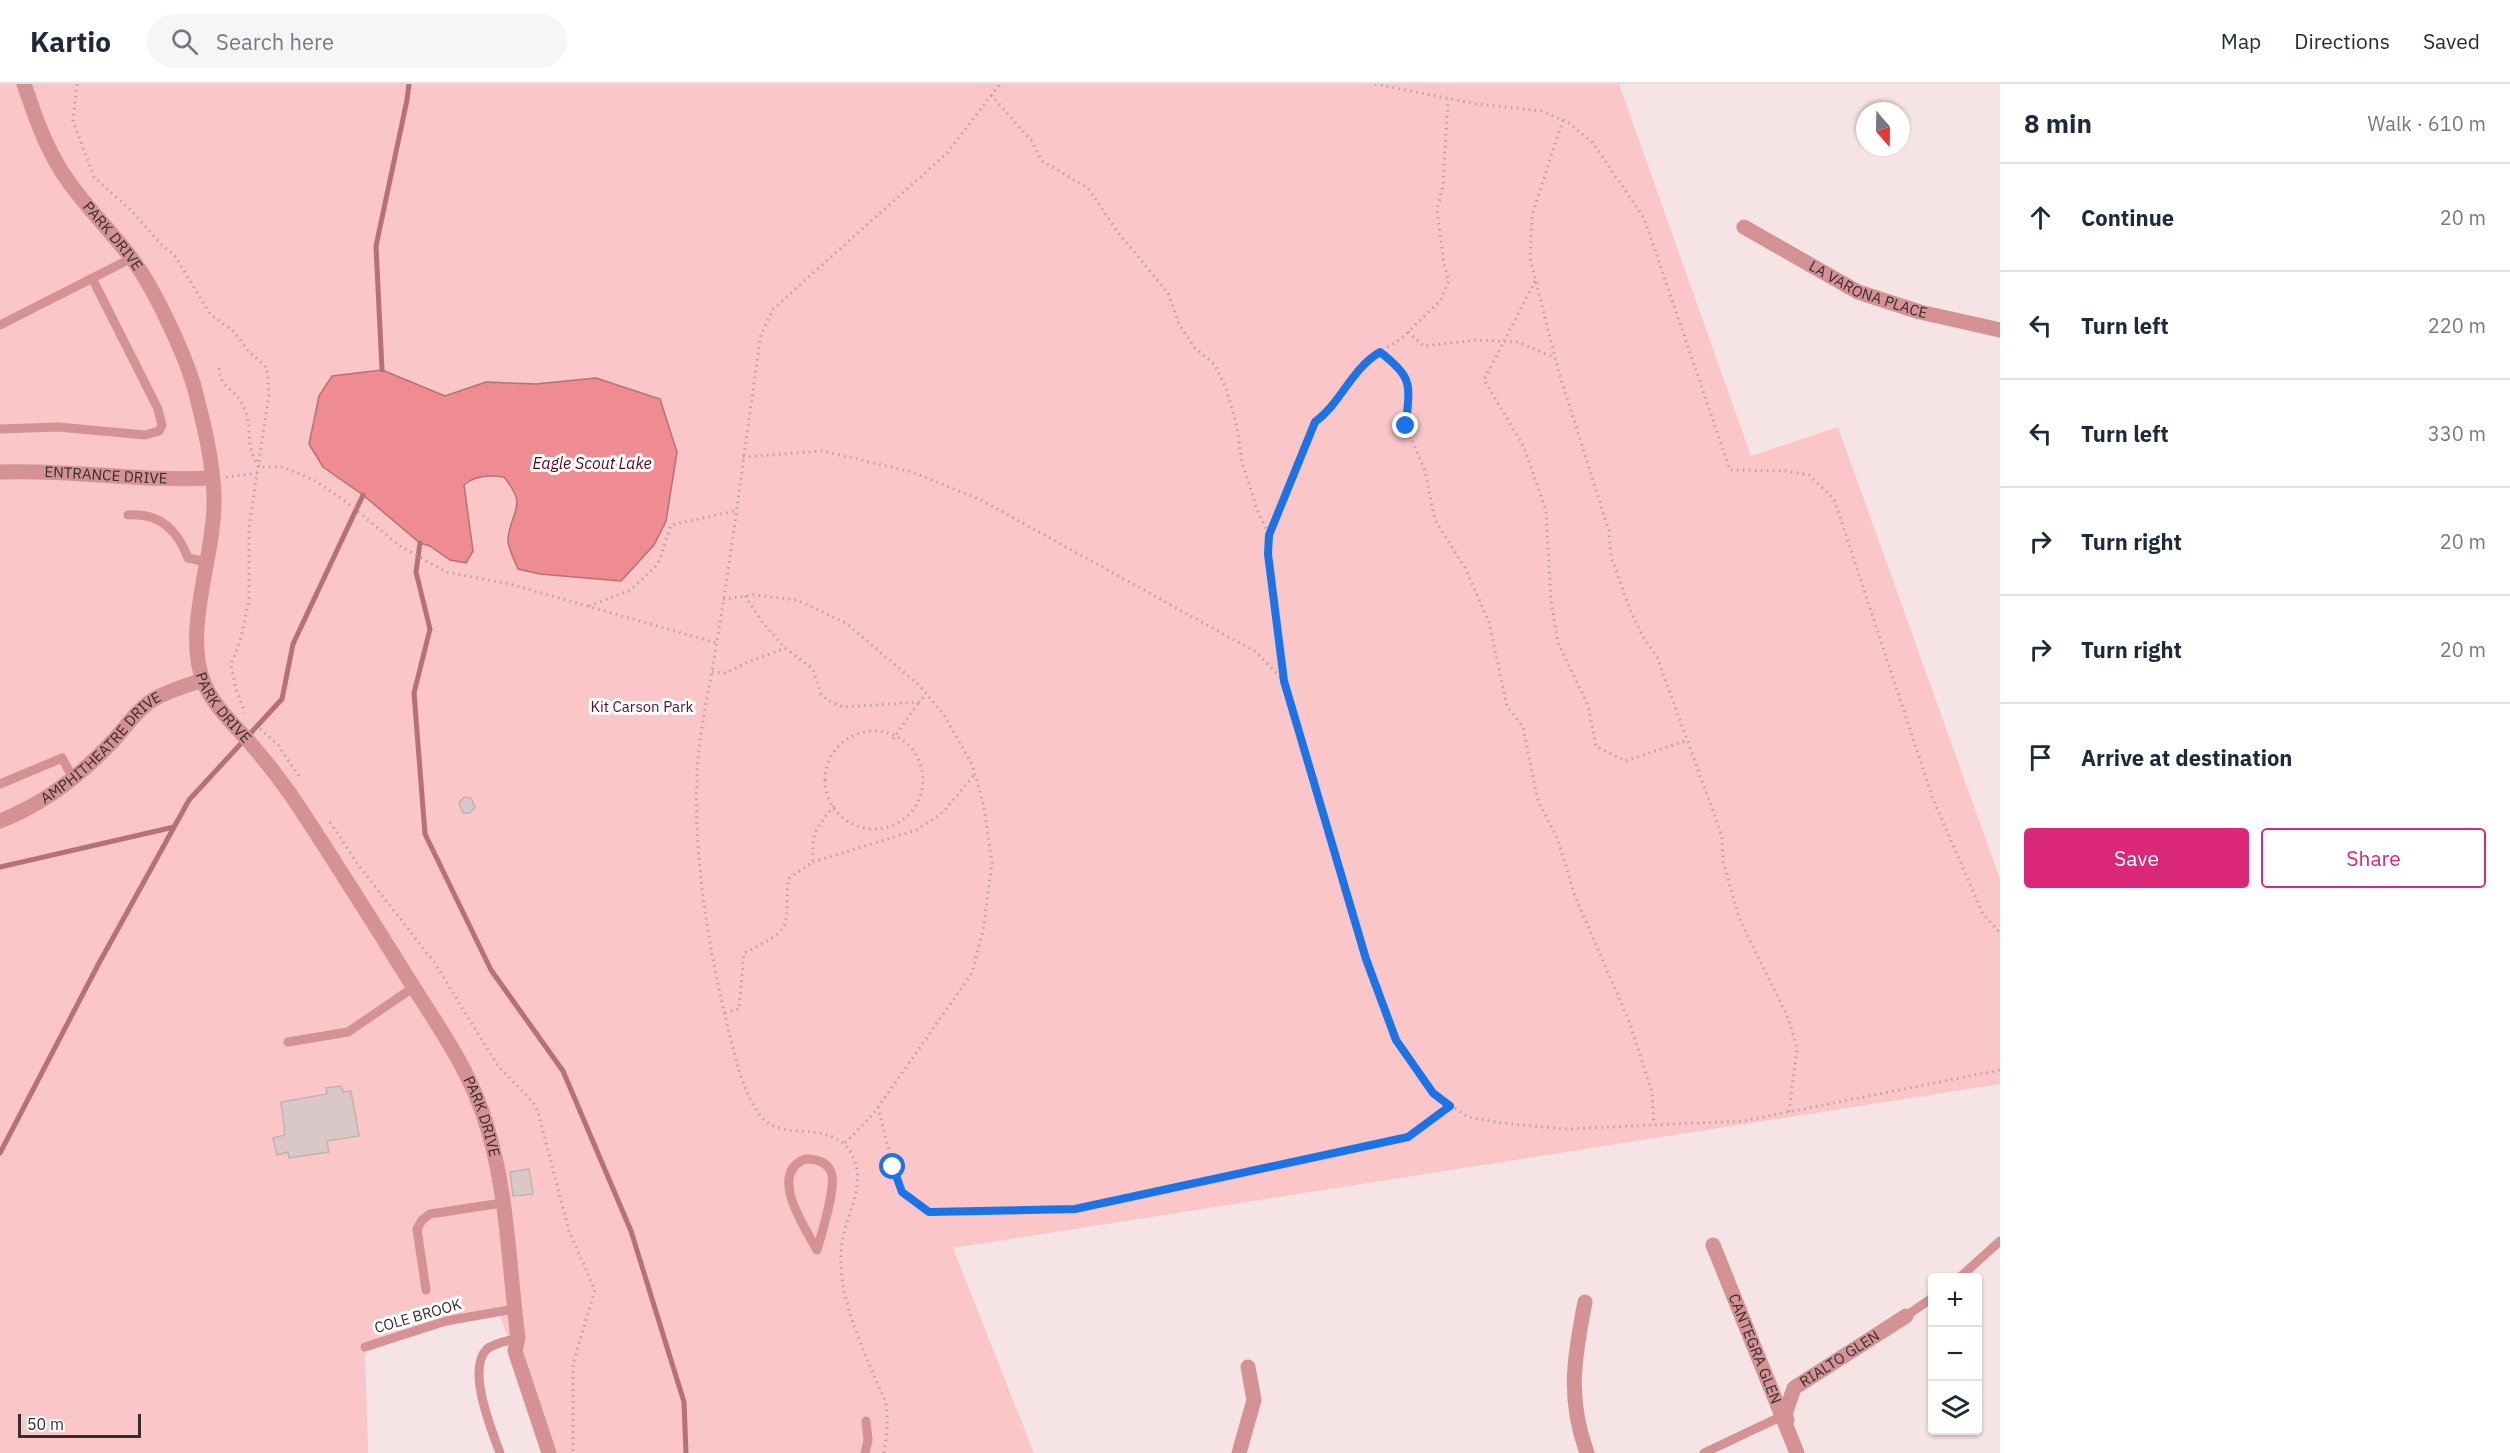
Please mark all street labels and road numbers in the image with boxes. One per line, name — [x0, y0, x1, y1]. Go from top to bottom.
street label: PARK DRIVE — [79, 197, 147, 274]
street label: LA VARONA PLACE — [1806, 256, 1929, 322]
street label: ENTRANCE DRIVE — [44, 462, 168, 488]
street label: PARK DRIVE — [192, 670, 256, 747]
street label: AMPHITHEATRE DRIVE — [37, 687, 164, 808]
street label: PARK DRIVE — [459, 1073, 505, 1159]
street label: CANTEGRA GLEN — [1725, 1291, 1786, 1407]
street label: COLE BROOK — [372, 1294, 464, 1337]
street label: RIALTO GLEN — [1796, 1326, 1883, 1391]

